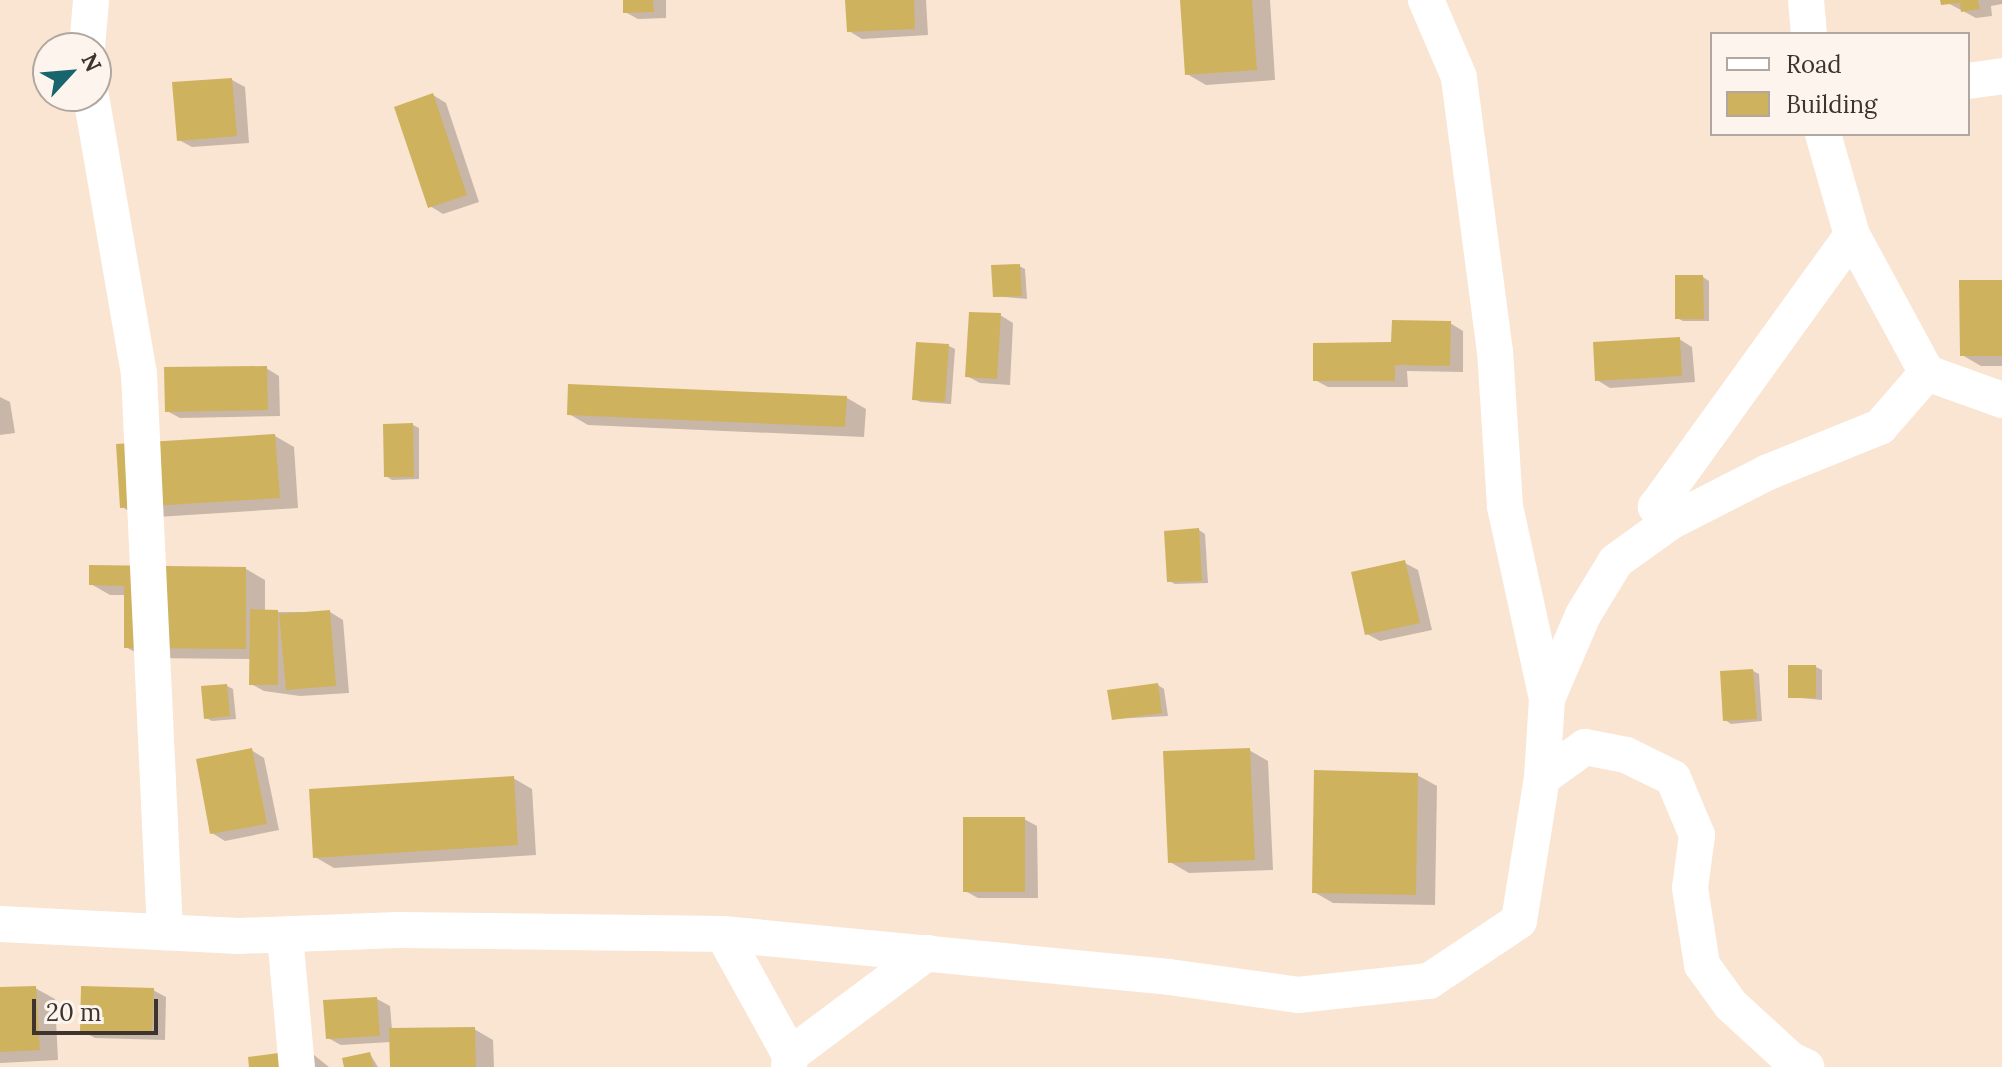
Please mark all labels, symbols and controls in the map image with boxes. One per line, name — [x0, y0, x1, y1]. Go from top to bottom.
north arrow — [32, 32, 112, 112]
legend — [1710, 32, 1970, 136]
text: N — [75, 49, 108, 76]
text: Road — [1786, 49, 1842, 80]
text: Building — [1786, 89, 1877, 120]
scale bar — [36, 983, 162, 1033]
text: 20 m — [46, 997, 102, 1028]

